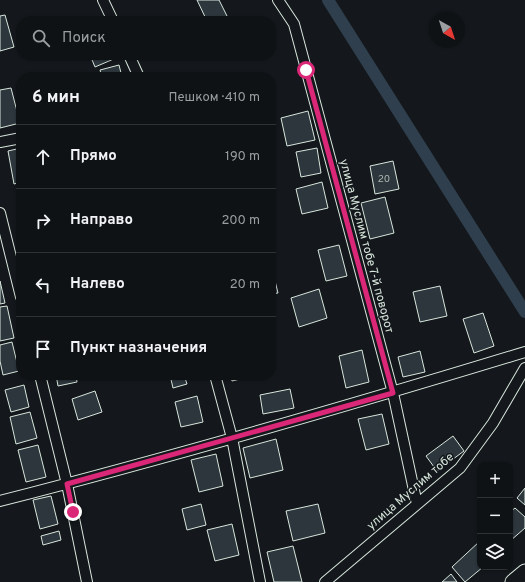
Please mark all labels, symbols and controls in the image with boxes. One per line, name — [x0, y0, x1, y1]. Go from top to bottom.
north arrow — [429, 12, 465, 48]
search box — [16, 16, 276, 60]
icon: search — [30, 27, 52, 49]
text: Поиск — [62, 29, 106, 48]
route start — [297, 61, 315, 79]
text: 6 мин — [32, 87, 80, 109]
text: Пешком · 410 m — [168, 90, 260, 106]
icon: ahead — [32, 146, 54, 168]
text: Прямо — [70, 147, 117, 166]
text: 190 m — [225, 149, 260, 165]
street label: улица Муслим тобе 7-й поворот — [335, 157, 397, 336]
house number: 20 — [378, 173, 390, 186]
icon: right — [32, 210, 54, 232]
text: Направо — [70, 211, 133, 230]
text: 200 m — [221, 213, 260, 229]
icon: left — [32, 274, 54, 296]
text: Налево — [70, 275, 125, 294]
text: 20 m — [230, 277, 260, 293]
icon: arrive — [32, 338, 54, 360]
text: Пункт назначения — [70, 339, 207, 358]
street label: улица Муслим тобе — [364, 449, 458, 534]
map controls — [477, 462, 513, 570]
button: + — [477, 462, 513, 498]
button: − — [477, 498, 513, 534]
route end — [64, 503, 82, 521]
button: layers — [477, 534, 513, 570]

